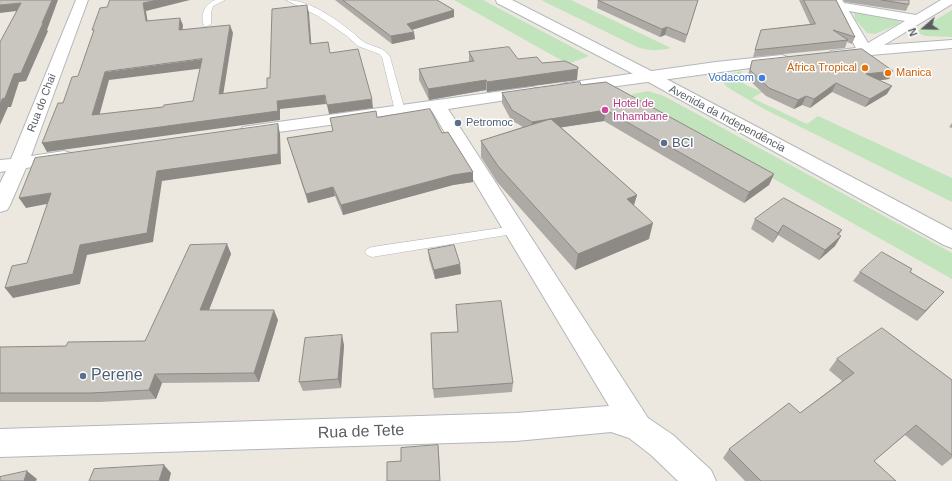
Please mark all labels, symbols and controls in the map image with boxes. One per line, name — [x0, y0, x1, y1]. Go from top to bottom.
north arrow — [904, 8, 944, 48]
text: N — [906, 26, 920, 38]
place label: África Tropical — [787, 61, 857, 75]
marker: África Tropical — [860, 63, 870, 73]
place label: Manica — [896, 66, 931, 80]
marker: Manica — [883, 68, 893, 78]
place label: Vodacom — [708, 71, 754, 85]
street label: Rua do Chai — [25, 72, 59, 134]
marker: Vodacom — [757, 73, 767, 83]
street label: Avenida da Independência — [666, 83, 788, 155]
place label: Hotel de Inhambane — [613, 97, 668, 123]
marker: Hotel de Inhambane — [600, 105, 610, 115]
place label: Petromoc — [466, 116, 513, 130]
marker: Petromoc — [453, 118, 463, 128]
place label: BCI — [672, 135, 694, 151]
marker: BCI — [659, 138, 669, 148]
place label: Perene — [91, 366, 143, 386]
marker: Perene — [78, 371, 88, 381]
street label: Rua de Tete — [318, 421, 404, 443]

